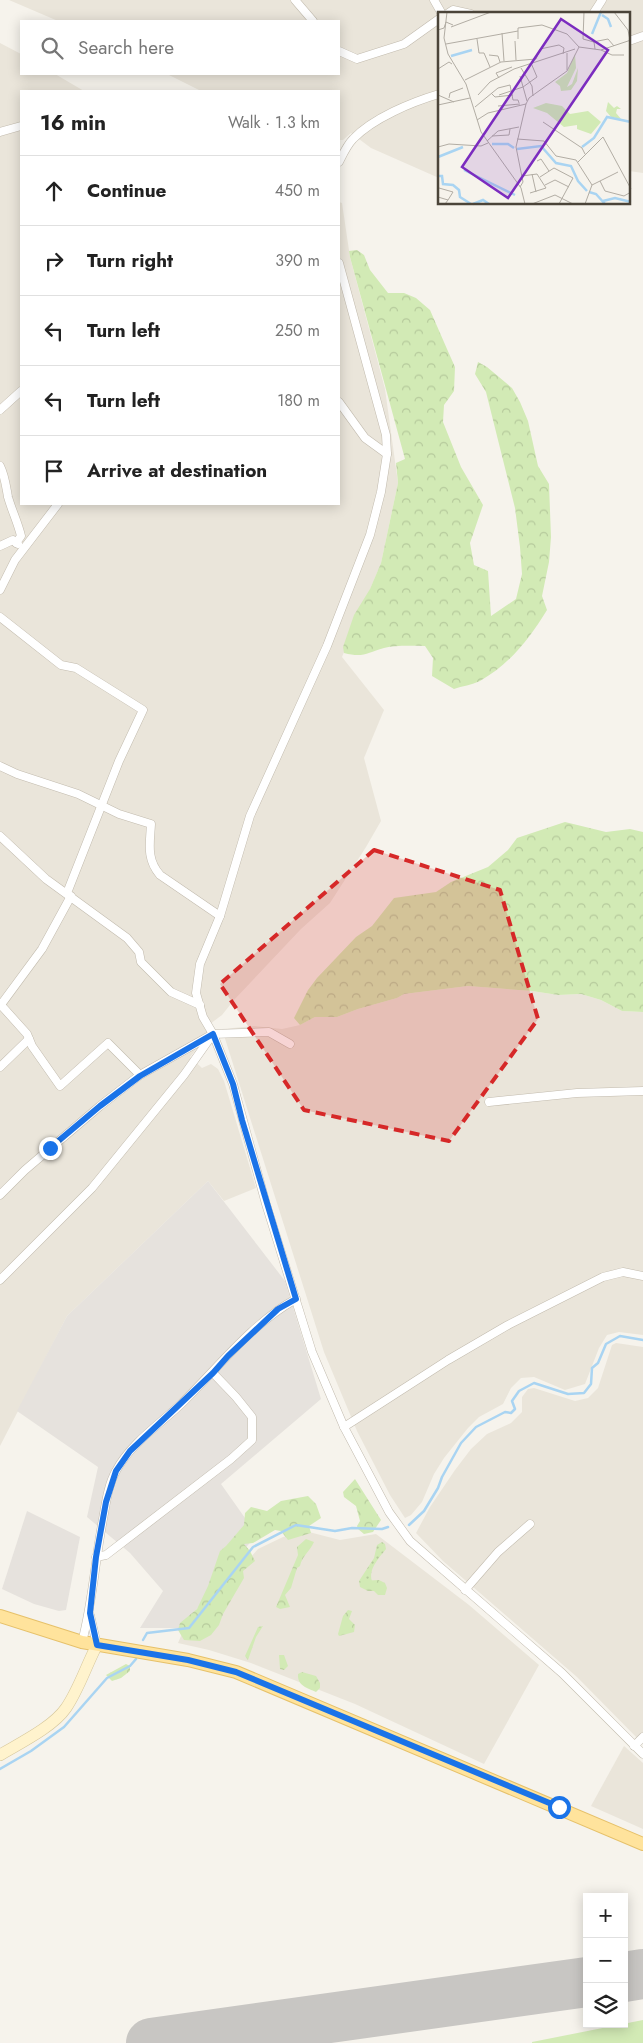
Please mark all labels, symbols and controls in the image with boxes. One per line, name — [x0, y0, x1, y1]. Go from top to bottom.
inset map — [438, 12, 630, 205]
search box — [20, 20, 340, 75]
icon: search — [38, 34, 66, 62]
text: Search here — [78, 34, 174, 61]
text: 16 min — [40, 108, 106, 138]
text: Walk · 1.3 km — [228, 111, 320, 134]
icon: ahead — [40, 177, 68, 205]
text: Continue — [87, 177, 166, 204]
text: 450 m — [275, 179, 320, 202]
icon: right — [40, 247, 68, 275]
text: Turn right — [87, 247, 173, 274]
text: 390 m — [275, 249, 320, 272]
icon: left — [40, 317, 68, 345]
text: Turn left — [87, 317, 160, 344]
text: 250 m — [275, 319, 320, 342]
icon: left — [40, 387, 68, 415]
text: Turn left — [87, 387, 160, 414]
text: 180 m — [277, 389, 320, 412]
icon: arrive — [40, 457, 68, 485]
text: Arrive at destination — [87, 457, 267, 484]
route end — [39, 1137, 62, 1160]
route start — [548, 1796, 571, 1819]
map controls — [583, 1893, 628, 2028]
button: + — [583, 1893, 628, 1938]
button: − — [583, 1938, 628, 1983]
button: layers — [583, 1983, 628, 2028]

